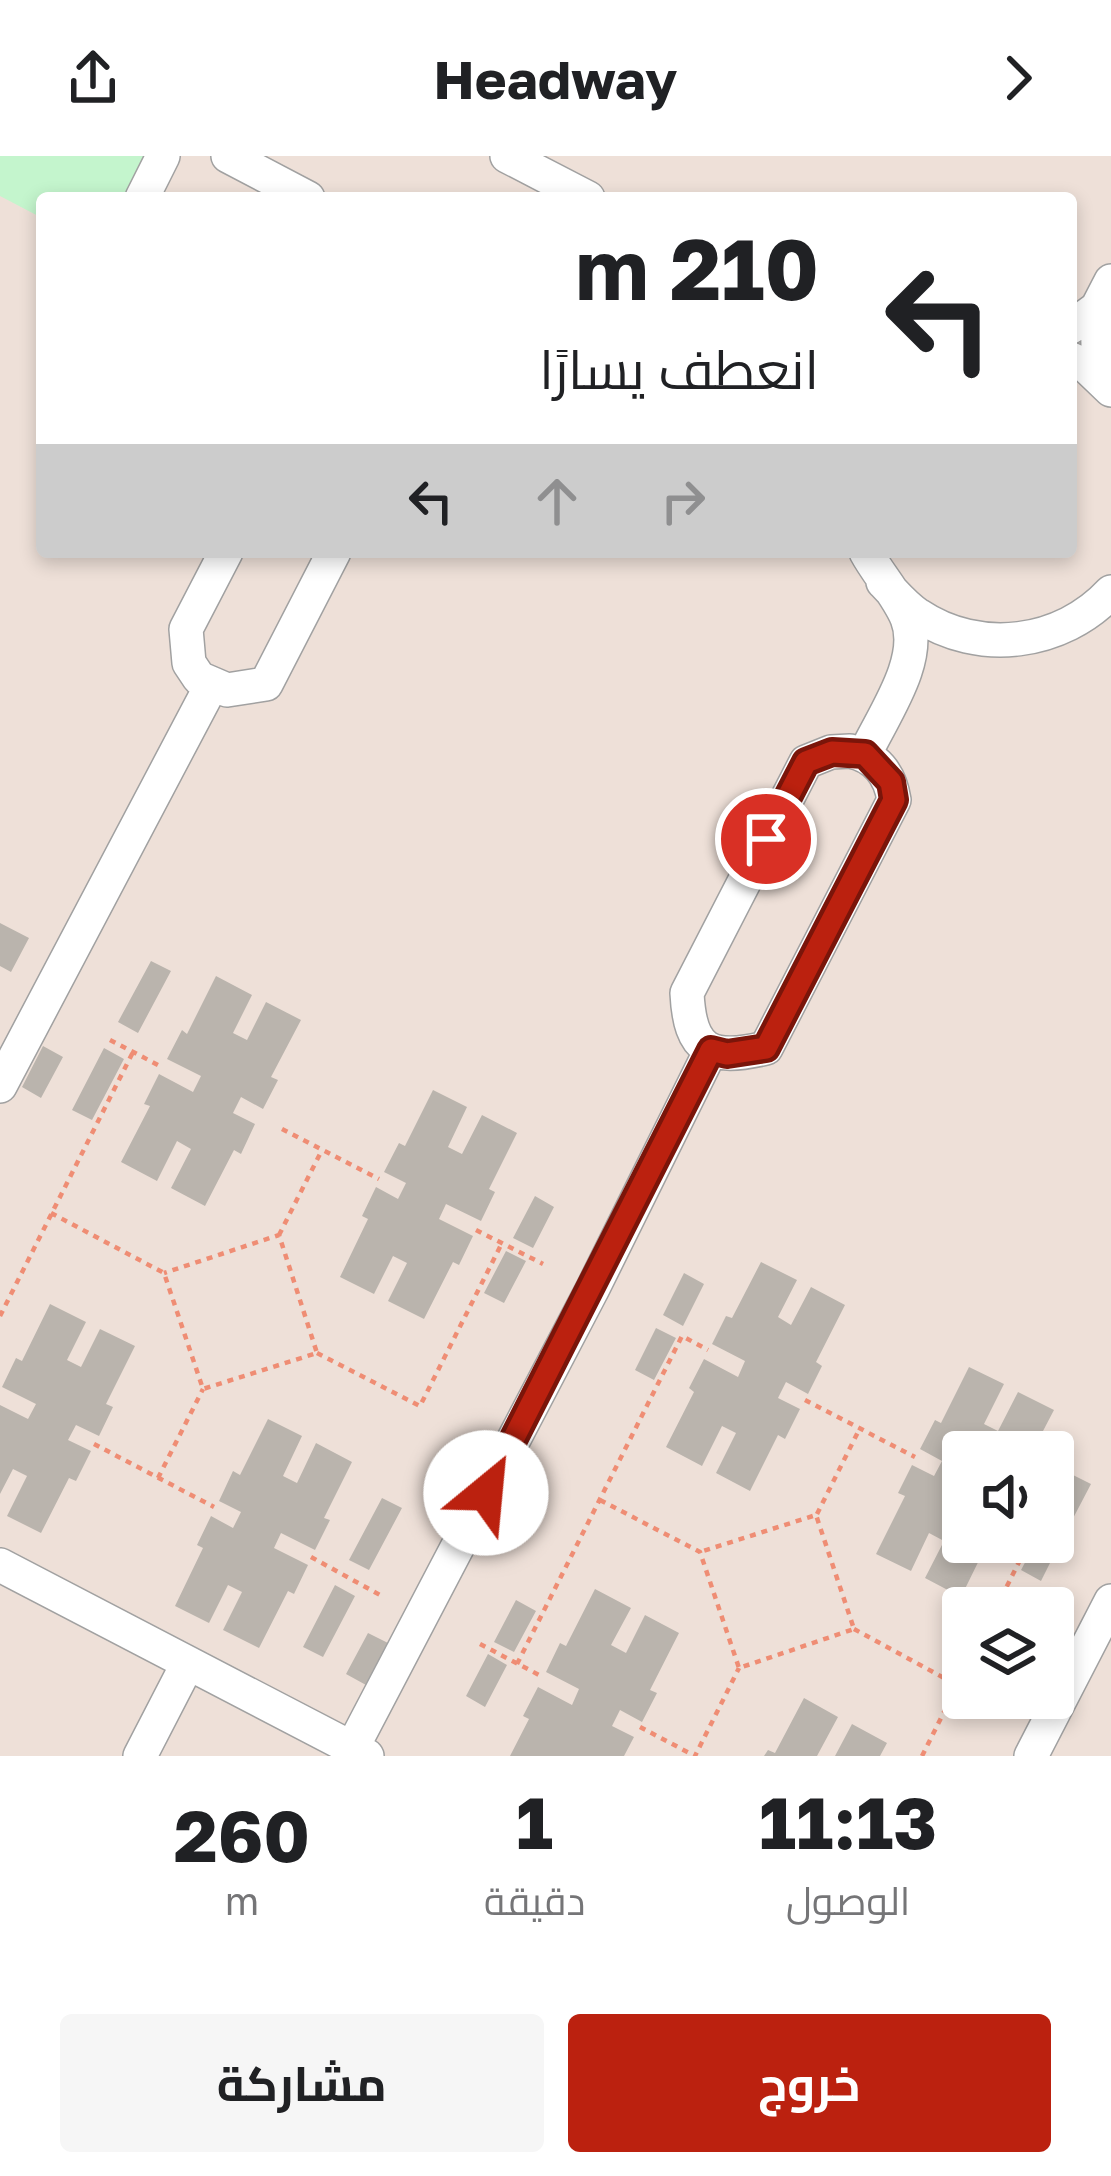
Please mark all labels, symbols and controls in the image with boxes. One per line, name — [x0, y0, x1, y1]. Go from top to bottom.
icon: share — [60, 45, 126, 111]
icon: forward — [985, 45, 1051, 111]
text: Headway — [434, 46, 677, 111]
text: 210 m — [575, 218, 819, 318]
icon: left — [861, 240, 1017, 396]
text: انعطف يسارًا — [539, 336, 819, 401]
icon: left — [398, 468, 464, 534]
icon: ahead — [524, 468, 590, 534]
icon: right — [650, 468, 716, 534]
pin — [715, 788, 817, 890]
icon: arrive — [733, 806, 799, 872]
position arrow — [423, 1430, 549, 1556]
map controls — [942, 1431, 1074, 1719]
button: sound — [942, 1431, 1074, 1563]
button: layers — [942, 1587, 1074, 1719]
text: 1 — [516, 1778, 553, 1865]
text: 11:13 — [759, 1778, 937, 1865]
text: 260 — [174, 1791, 310, 1878]
text: m — [225, 1877, 259, 1924]
text: دقيقة — [484, 1877, 585, 1924]
text: الوصول — [786, 1877, 910, 1924]
button: مشاركة — [60, 2014, 544, 2152]
button: خروج — [568, 2014, 1051, 2152]

